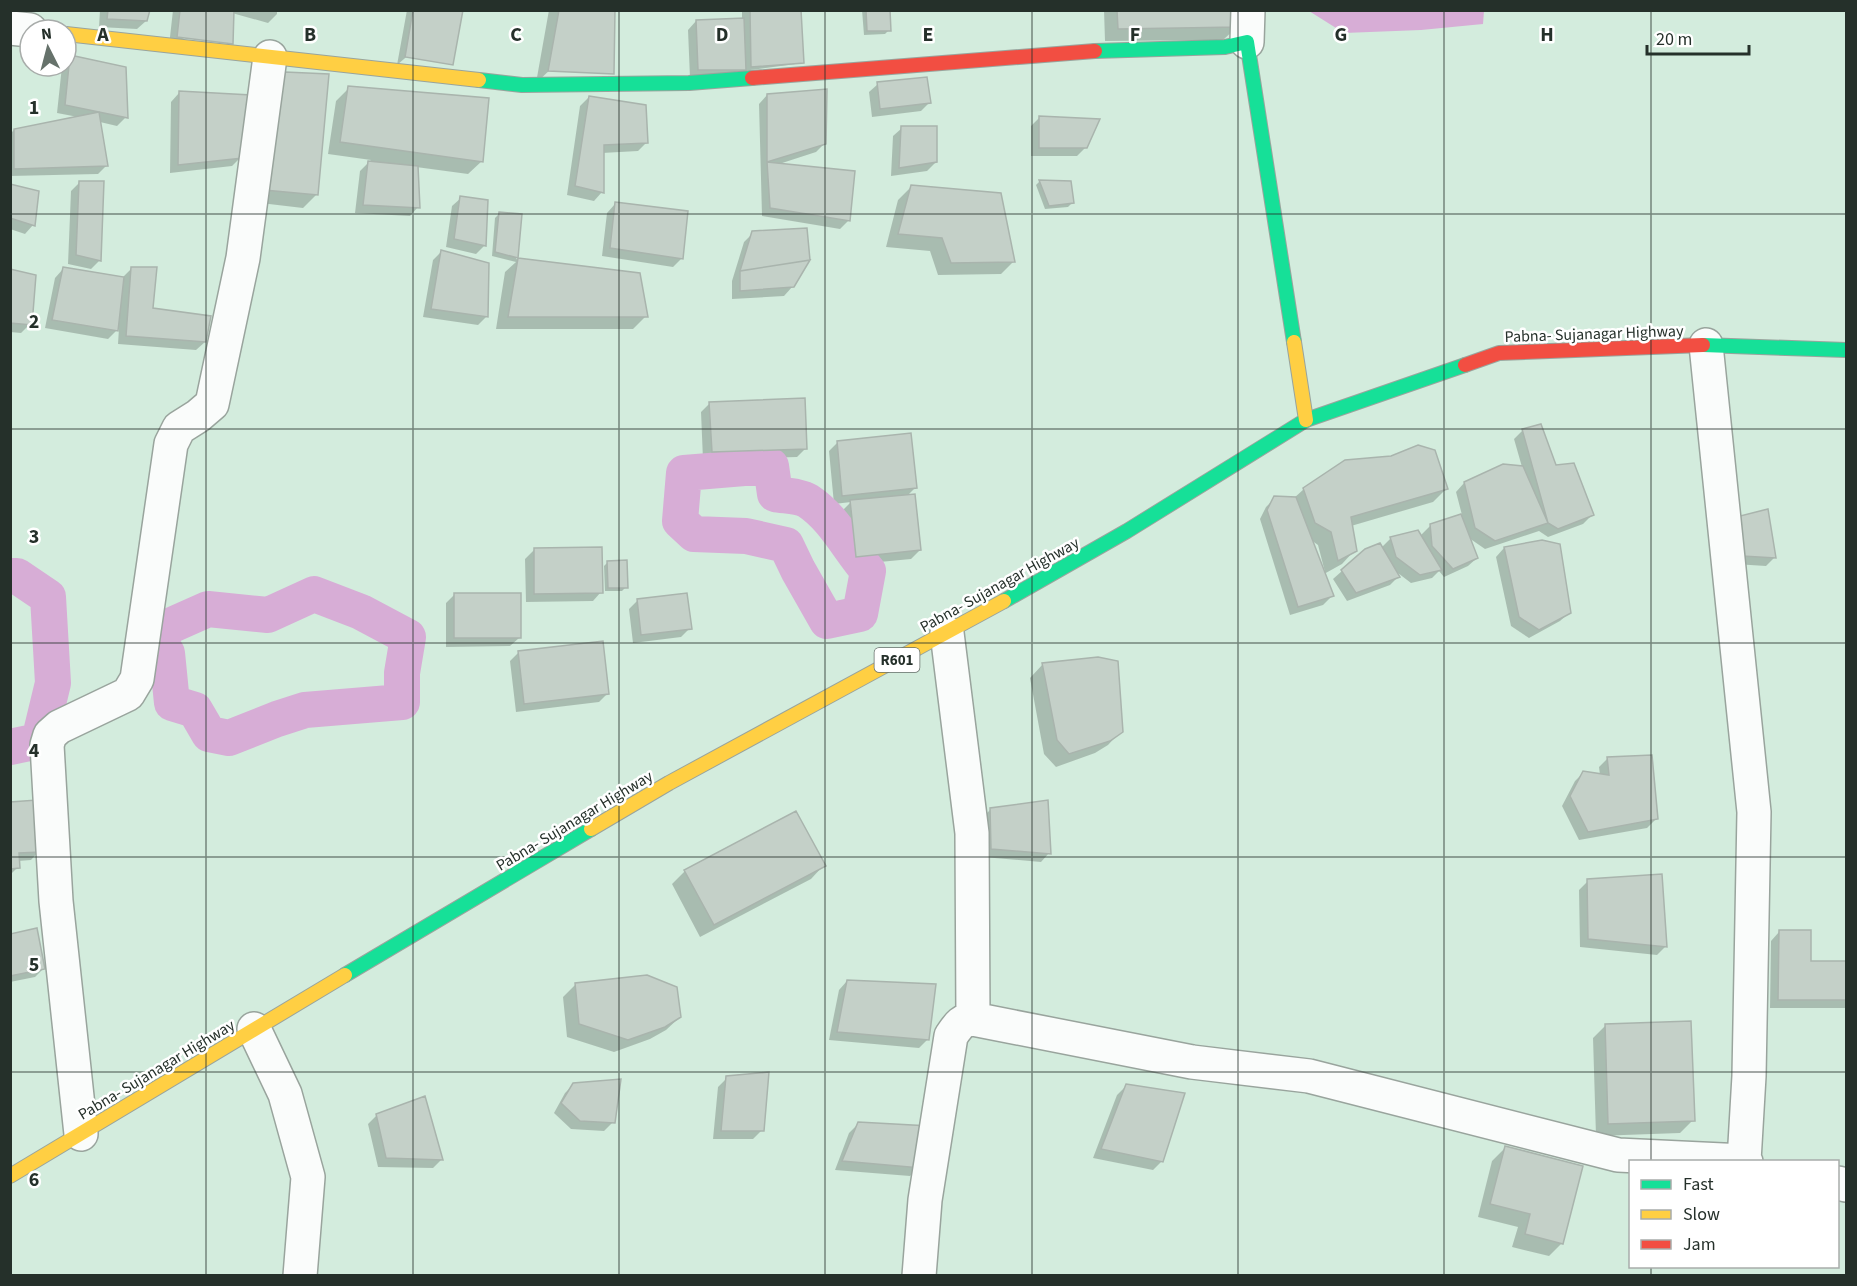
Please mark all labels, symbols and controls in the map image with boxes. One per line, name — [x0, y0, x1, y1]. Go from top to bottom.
north arrow — [18, 18, 78, 78]
scale bar — [1647, 18, 1749, 56]
text: A — [96, 21, 109, 49]
text: B — [304, 21, 316, 49]
text: C — [510, 21, 522, 49]
text: D — [716, 21, 728, 49]
text: E — [923, 21, 933, 49]
text: F — [1130, 21, 1140, 49]
text: G — [1335, 21, 1347, 49]
text: H — [1540, 21, 1554, 49]
text: N — [40, 23, 53, 46]
text: 20 m — [1656, 27, 1692, 52]
text: 1 — [29, 94, 39, 122]
text: 2 — [29, 308, 39, 336]
street label: Pabna- Sujanagar Highway — [1504, 320, 1684, 348]
text: 3 — [29, 523, 39, 551]
street label: Pabna- Sujanagar Highway — [916, 532, 1084, 638]
road number: R601 — [874, 648, 920, 672]
text: 4 — [29, 737, 40, 765]
street label: Pabna- Sujanagar Highway — [492, 765, 657, 876]
text: 5 — [29, 951, 39, 979]
street label: Pabna- Sujanagar Highway — [74, 1014, 239, 1125]
legend — [1629, 1160, 1839, 1268]
text: 6 — [29, 1166, 39, 1194]
text: Fast — [1683, 1172, 1714, 1197]
text: Slow — [1683, 1202, 1720, 1227]
text: Jam — [1683, 1232, 1716, 1257]

